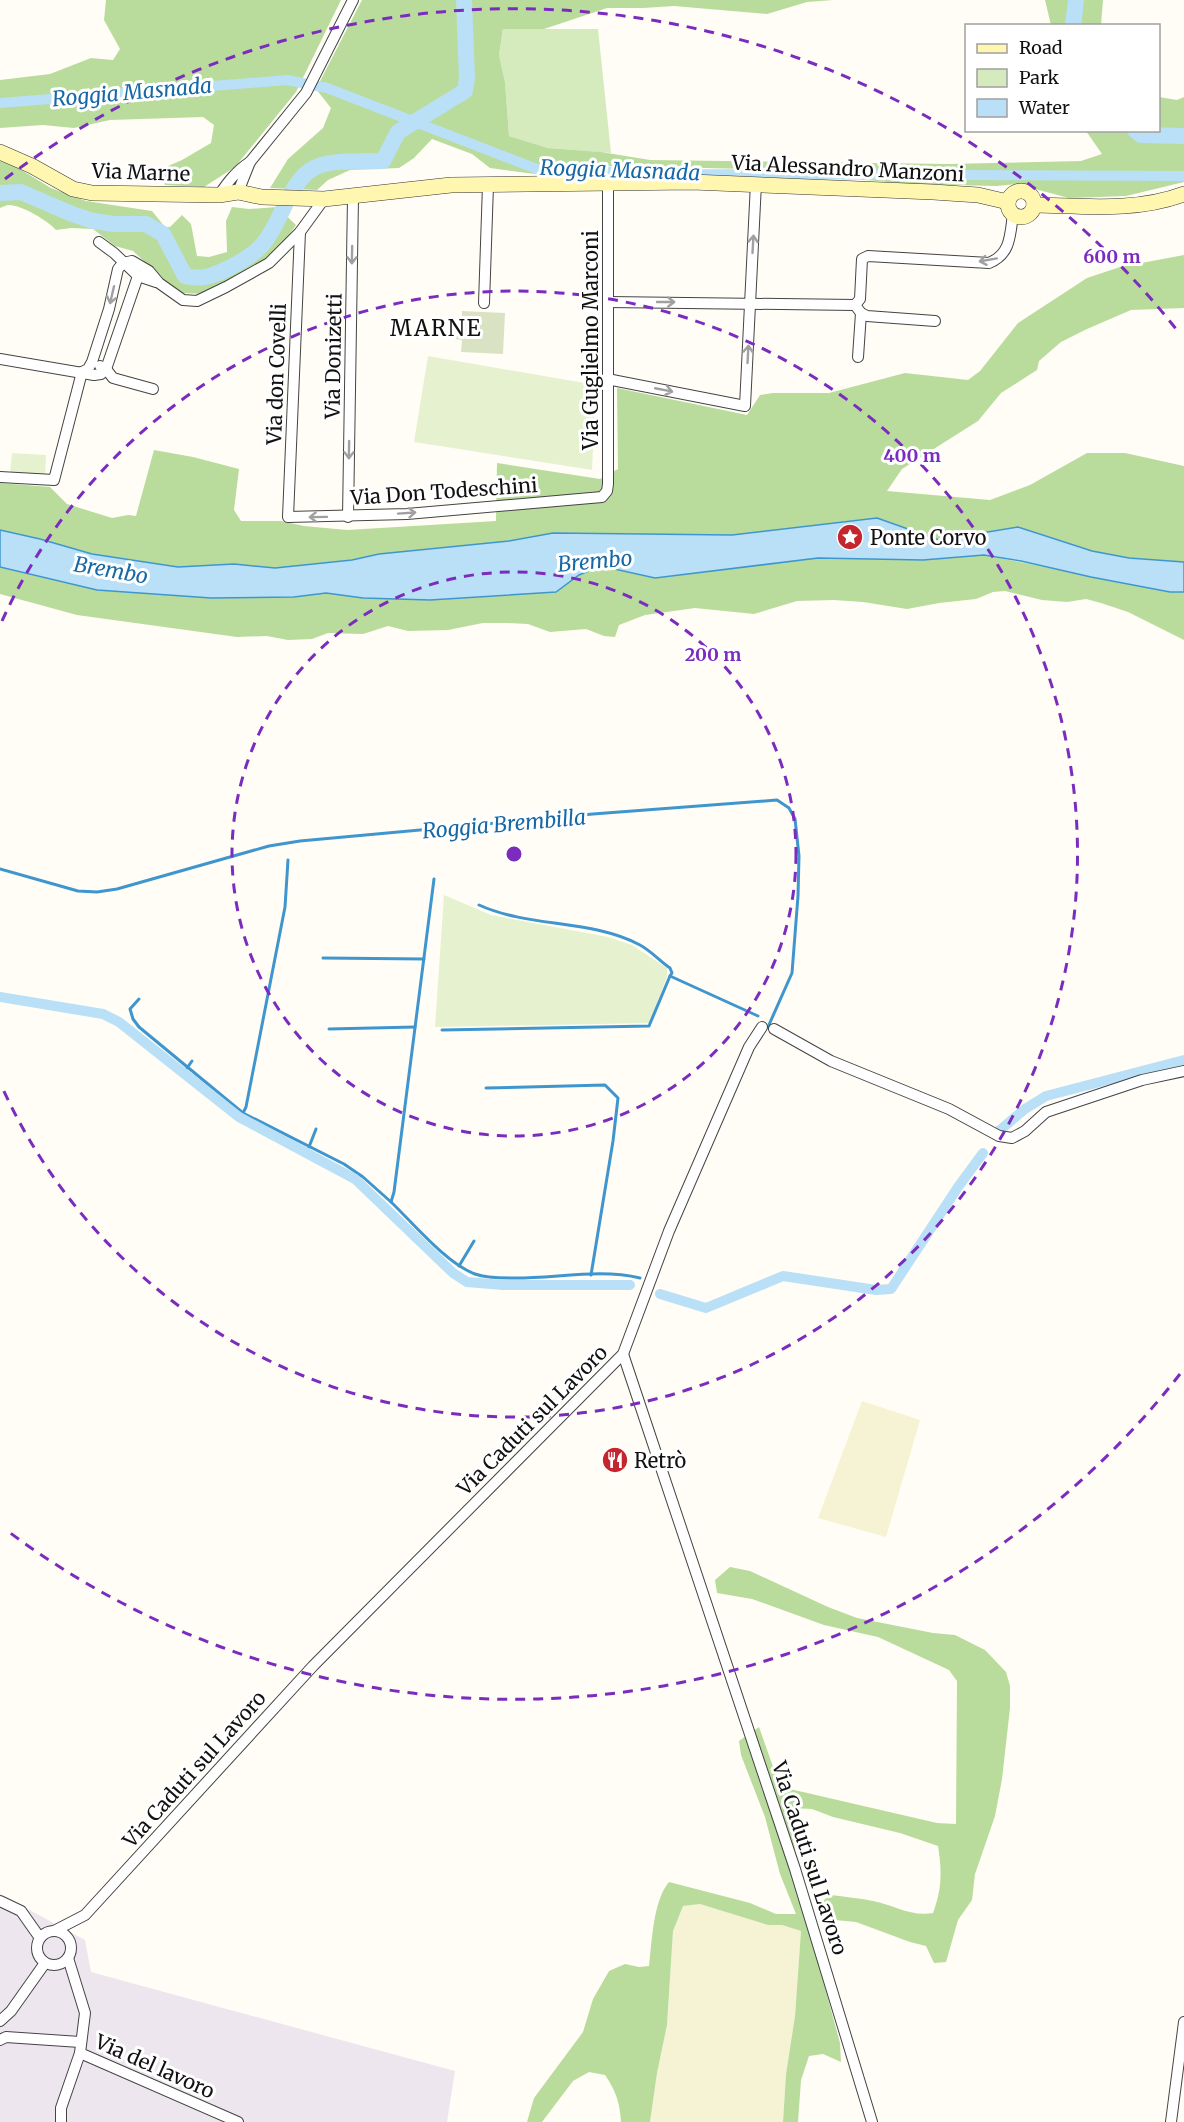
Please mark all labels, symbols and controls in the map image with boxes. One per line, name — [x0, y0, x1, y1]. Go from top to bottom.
legend — [965, 24, 1160, 132]
text: Road — [1019, 36, 1063, 59]
text: Park — [1019, 66, 1060, 89]
water label: Roggia Masnada — [51, 72, 213, 112]
text: Water — [1018, 96, 1070, 119]
street label: Via Alessandro Manzoni — [730, 149, 965, 187]
water label: Roggia Masnada — [539, 154, 701, 186]
street label: Via Marne — [90, 158, 191, 186]
street label: Via Guglielmo Marconi — [578, 230, 603, 451]
one-way arrow — [747, 235, 758, 255]
one-way arrow — [346, 245, 358, 265]
text: 600 m — [1083, 245, 1141, 268]
one-way arrow — [979, 255, 998, 266]
one-way arrow — [105, 285, 117, 304]
street label: Via Donizetti — [319, 293, 347, 420]
one-way arrow — [656, 296, 676, 308]
street label: Via don Covelli — [261, 303, 291, 446]
district label: MARNE — [390, 314, 482, 342]
one-way arrow — [742, 345, 753, 364]
one-way arrow — [654, 385, 674, 396]
one-way arrow — [344, 440, 355, 460]
text: 400 m — [883, 444, 941, 467]
street label: Via Don Todeschini — [349, 472, 538, 510]
one-way arrow — [396, 508, 416, 519]
one-way arrow — [309, 511, 329, 523]
place icon: Ponte Corvo — [835, 522, 865, 552]
place label: Ponte Corvo — [870, 525, 987, 550]
water label: Brembo — [557, 544, 634, 578]
water label: Brembo — [72, 550, 150, 590]
text: 200 m — [685, 643, 741, 666]
water label: Roggia Brembilla — [421, 803, 587, 845]
centre of rings — [504, 844, 524, 864]
street label: Via Caduti sul Lavoro — [451, 1339, 613, 1501]
restaurant icon: Retrò — [600, 1445, 630, 1475]
place label: Retrò — [634, 1448, 687, 1473]
street label: Via Caduti sul Lavoro — [116, 1685, 271, 1853]
street label: Via Caduti sul Lavoro — [767, 1757, 853, 1958]
street label: Via del lavoro — [90, 2028, 219, 2104]

